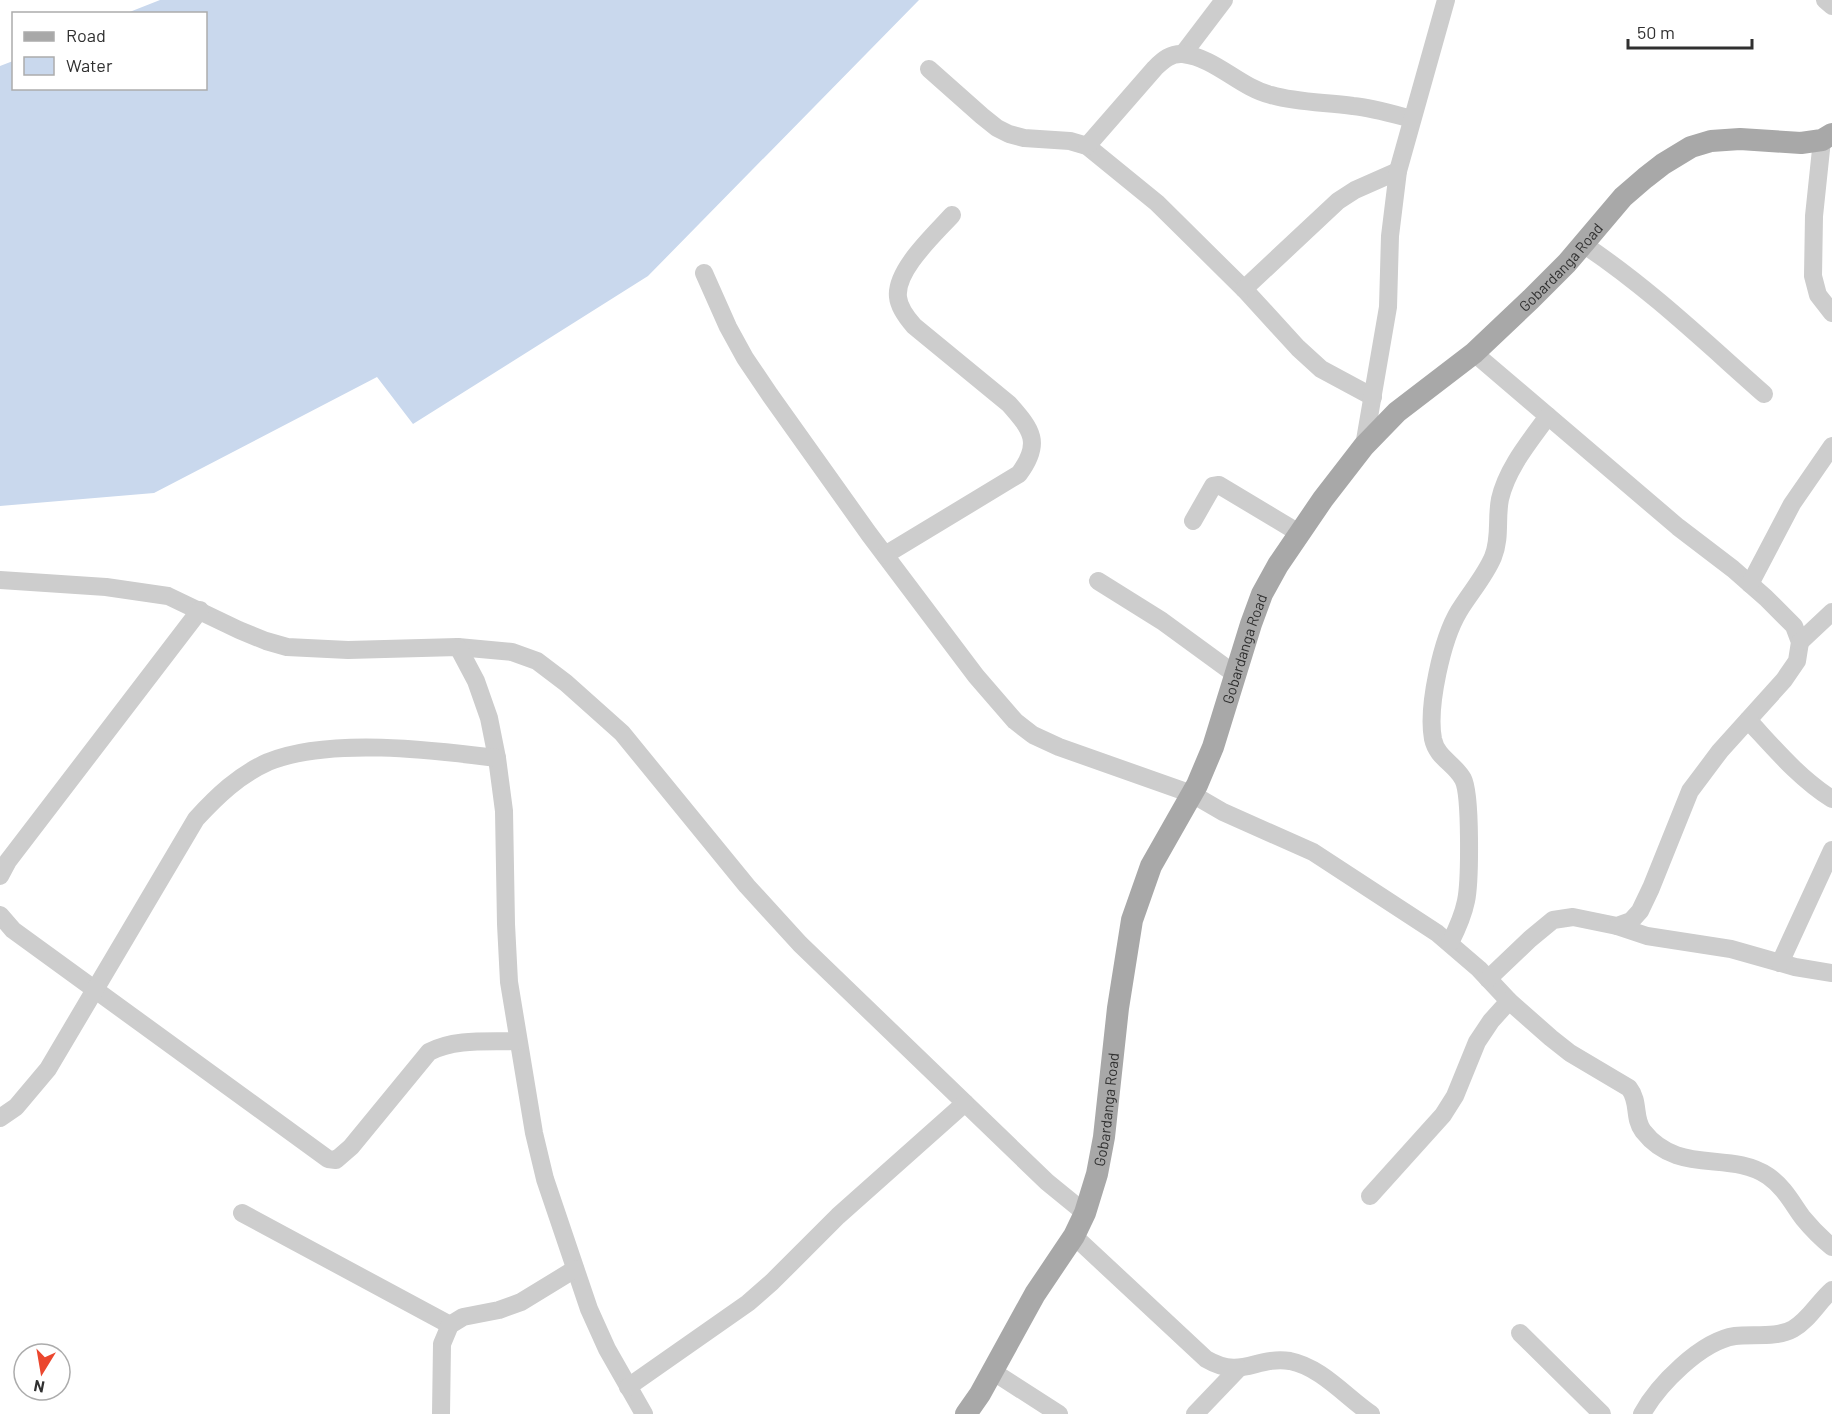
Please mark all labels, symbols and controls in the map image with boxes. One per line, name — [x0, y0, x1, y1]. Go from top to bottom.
legend — [12, 12, 207, 90]
scale bar — [1628, 12, 1752, 50]
text: 50 m — [1637, 21, 1675, 43]
text: Road — [66, 24, 106, 46]
text: Water — [66, 54, 113, 76]
street label: Gobardanga Road — [1515, 219, 1606, 315]
street label: Gobardanga Road — [1218, 591, 1270, 706]
street label: Gobardanga Road — [1090, 1052, 1122, 1168]
north arrow — [12, 1342, 72, 1402]
text: N — [32, 1377, 46, 1398]

